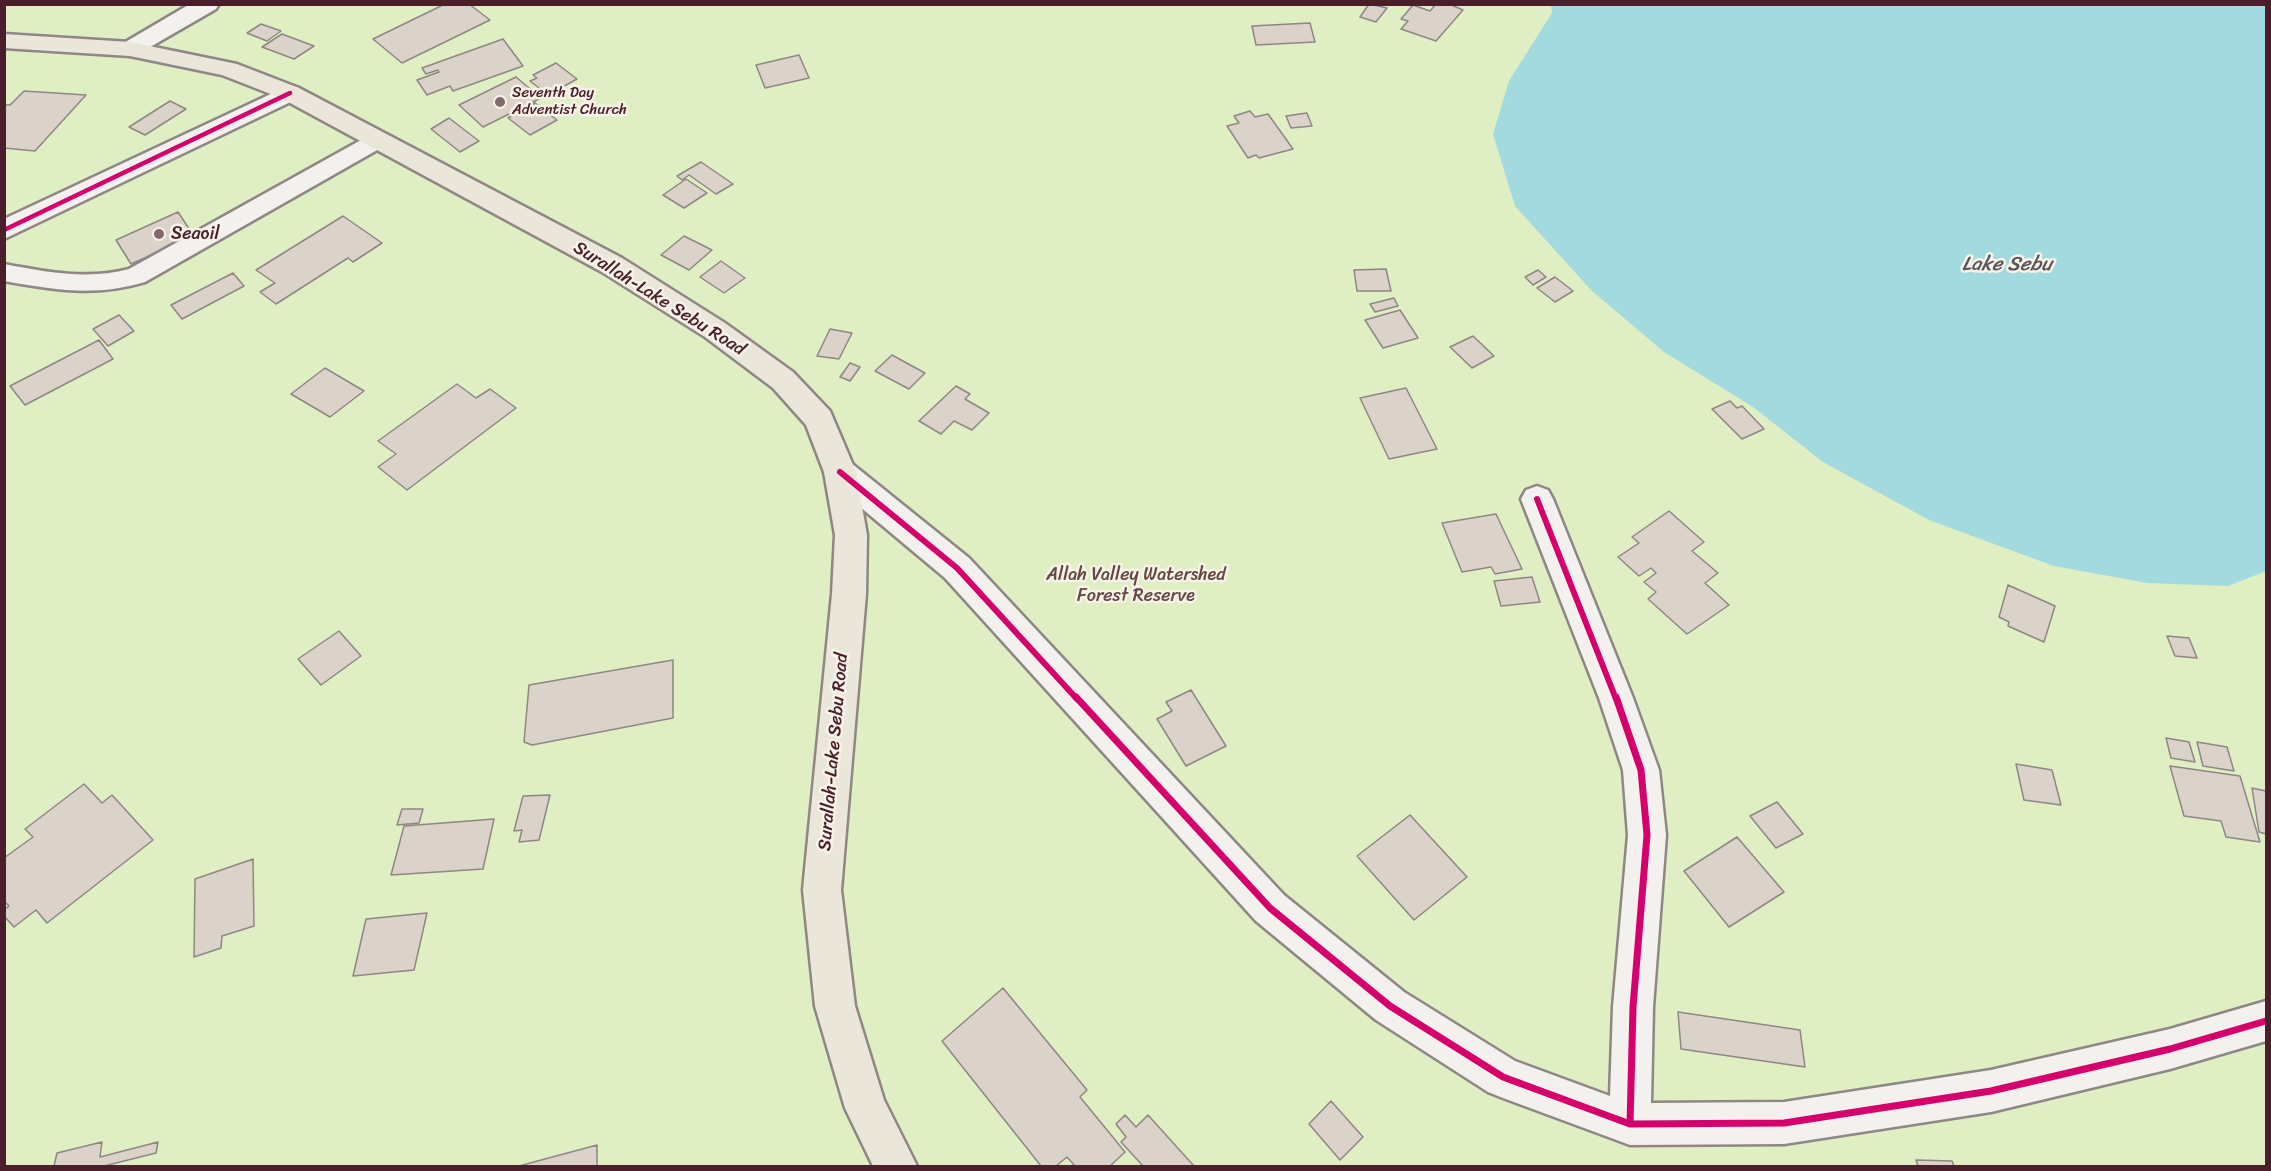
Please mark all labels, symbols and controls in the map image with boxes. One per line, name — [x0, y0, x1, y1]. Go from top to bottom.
place label: Seventh Day Adventist Church — [512, 84, 627, 119]
marker: Seventh Day Adventist Church — [493, 95, 507, 109]
place label: Seaoil — [171, 223, 220, 245]
marker: Seaoil — [152, 227, 166, 241]
street label: Surallah-Lake Sebu Road — [569, 237, 749, 361]
water label: Lake Sebu — [1962, 253, 2052, 277]
park label: Allah Valley Watershed Forest Reserve — [1046, 564, 1226, 606]
street label: Surallah-Lake Sebu Road — [815, 652, 853, 852]

